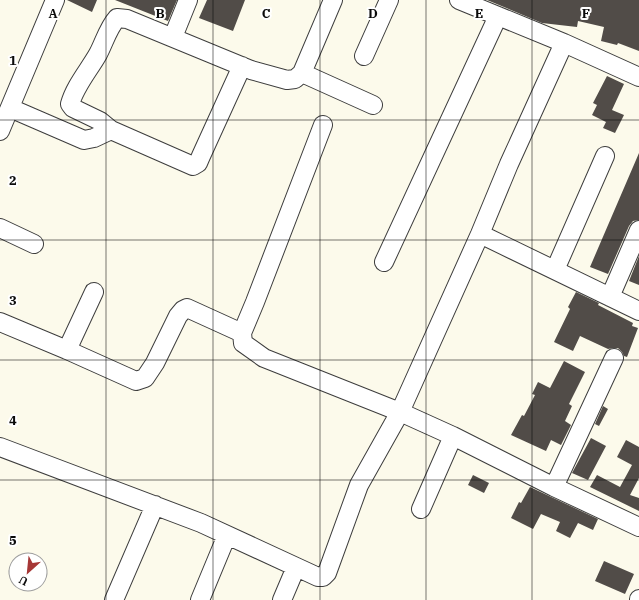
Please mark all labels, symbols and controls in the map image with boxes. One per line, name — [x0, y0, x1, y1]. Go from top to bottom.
text: A — [48, 5, 58, 22]
text: B — [155, 5, 165, 22]
text: C — [262, 5, 271, 22]
text: D — [368, 5, 378, 22]
text: E — [475, 5, 483, 22]
text: F — [582, 5, 590, 22]
text: 1 — [9, 52, 17, 69]
text: 2 — [9, 172, 17, 189]
text: 3 — [9, 292, 17, 309]
text: 4 — [9, 412, 17, 429]
text: 5 — [9, 532, 17, 549]
north arrow — [8, 552, 48, 592]
text: U — [16, 573, 30, 589]

